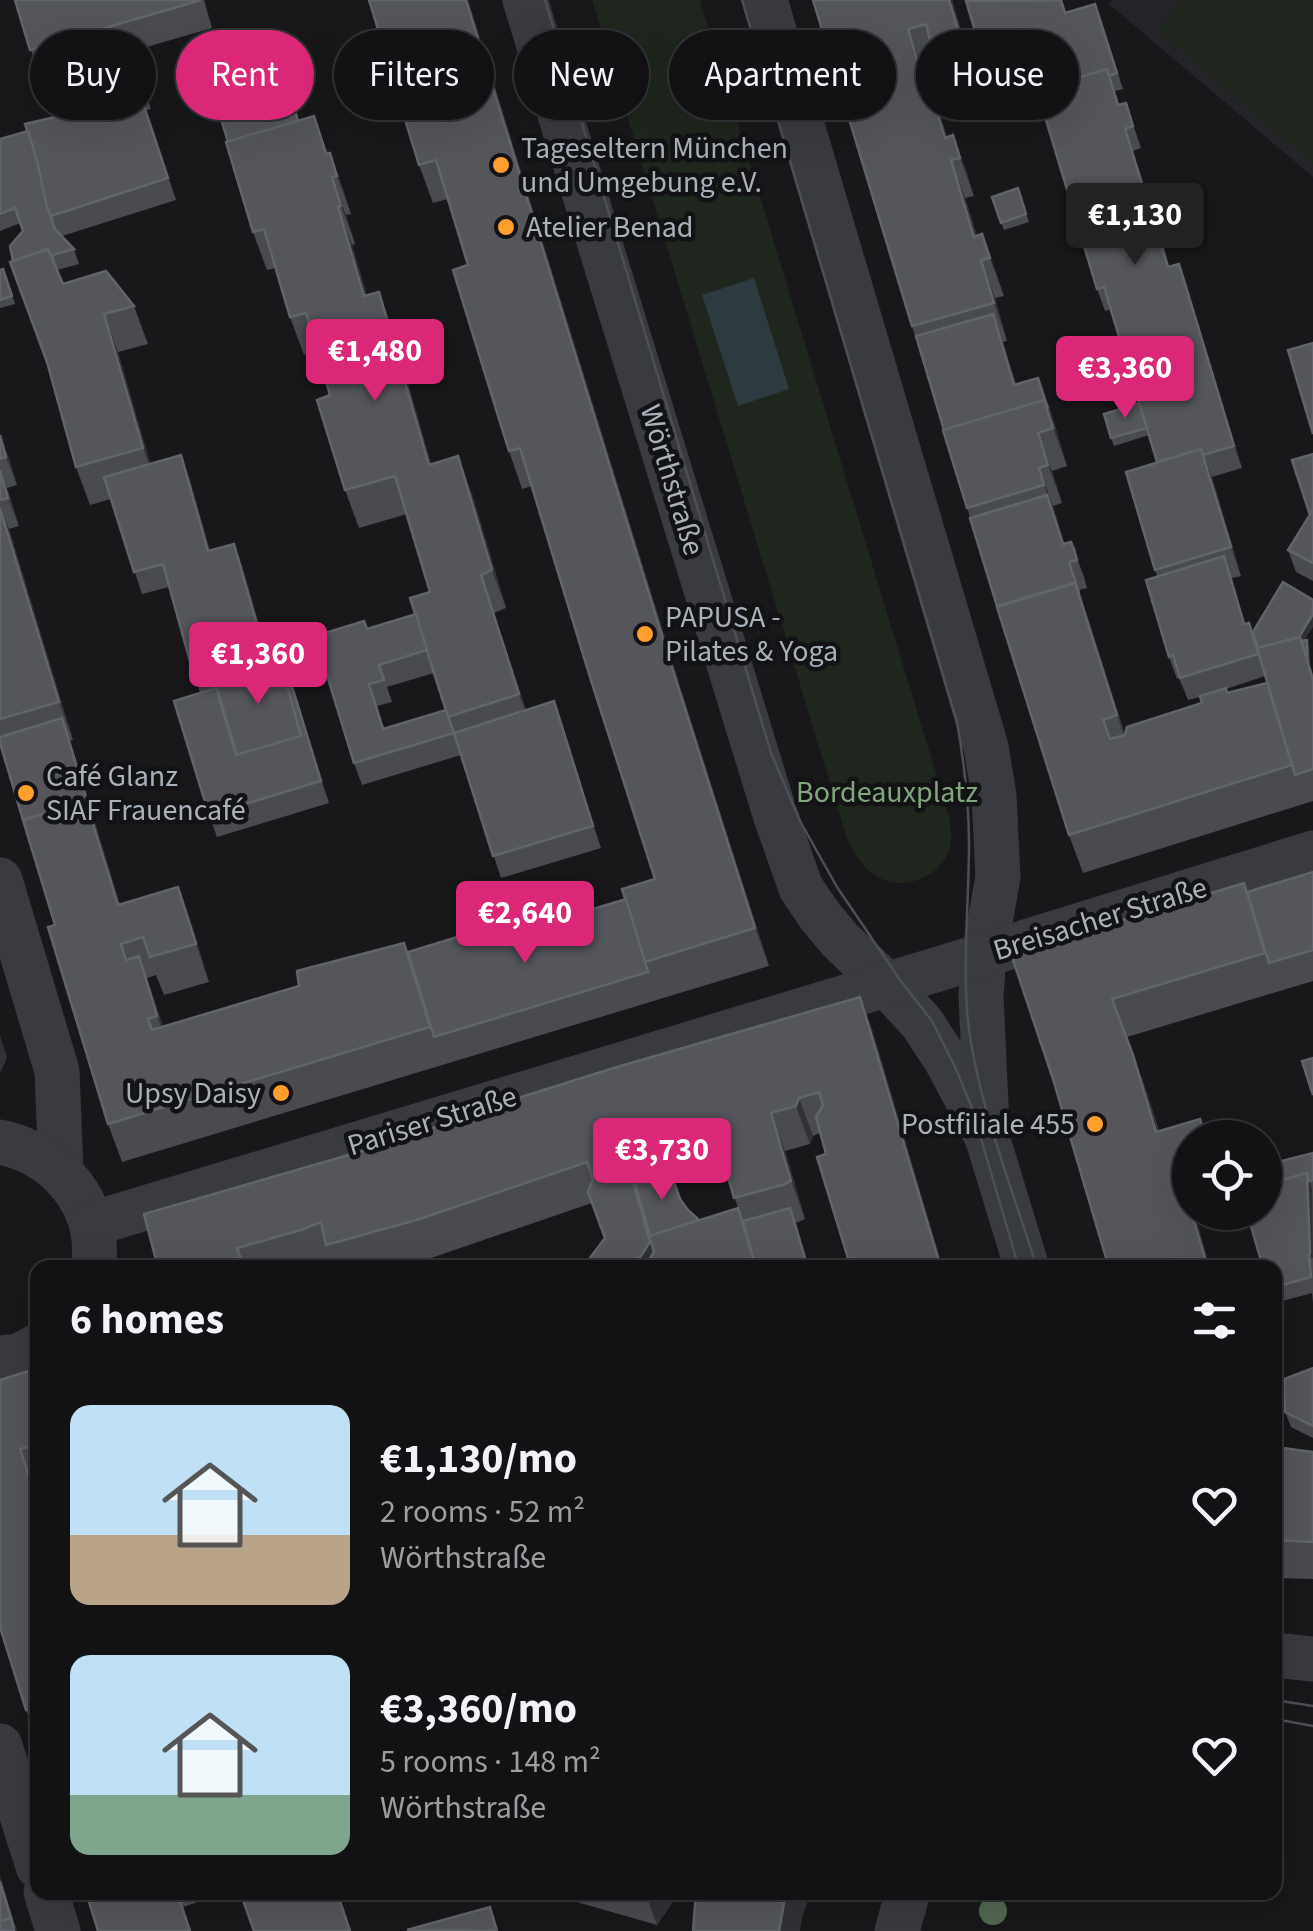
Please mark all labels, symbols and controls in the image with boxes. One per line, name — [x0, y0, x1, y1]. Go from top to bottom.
chip: Buy — [30, 30, 156, 120]
chip: Rent — [176, 30, 314, 120]
chip: Filters — [334, 30, 494, 120]
chip: New — [514, 30, 649, 120]
chip: Apartment — [669, 30, 896, 120]
chip: House — [916, 30, 1079, 120]
place label: Tageseltern München und Umgebung e.V. — [521, 127, 788, 204]
marker: Tageseltern München und Umgebung e.V. — [490, 154, 512, 176]
pin: €1,130 — [1054, 183, 1216, 268]
text: €1,130 — [1088, 192, 1182, 238]
place label: Atelier Benad — [526, 206, 694, 249]
marker: Atelier Benad — [495, 216, 517, 238]
pin: €1,480 — [294, 319, 456, 404]
text: €1,480 — [328, 328, 422, 374]
pin: €3,360 — [1044, 336, 1206, 421]
text: €3,360 — [1078, 345, 1172, 391]
street label: Wörthstraße — [629, 399, 715, 561]
place label: PAPUSA - Pilates & Yoga — [665, 596, 838, 673]
pin: €1,360 — [177, 622, 339, 707]
marker: PAPUSA - Pilates & Yoga — [634, 623, 656, 645]
text: €1,360 — [211, 631, 305, 677]
place label: Café Glanz SIAF Frauencafé — [46, 755, 246, 832]
park label: Bordeauxplatz — [796, 771, 978, 814]
marker: Café Glanz SIAF Frauencafé — [15, 782, 37, 804]
street label: Breisacher Straße — [988, 866, 1212, 972]
pin: €2,640 — [444, 881, 606, 966]
text: €2,640 — [478, 890, 572, 936]
place label: Upsy Daisy — [125, 1072, 261, 1115]
street label: Pariser Straße — [342, 1075, 522, 1167]
marker: Upsy Daisy — [270, 1082, 292, 1104]
place label: Postfiliale 455 — [901, 1103, 1075, 1146]
marker: Postfiliale 455 — [1084, 1113, 1106, 1135]
pin: €3,730 — [581, 1118, 743, 1203]
map controls — [1172, 1120, 1282, 1230]
button: locate — [1172, 1120, 1282, 1230]
text: €3,730 — [615, 1127, 709, 1173]
text: 6 homes — [70, 1290, 224, 1350]
icon: filters — [1187, 1293, 1242, 1348]
text: €1,130/mo — [380, 1429, 577, 1489]
icon: home — [150, 1445, 270, 1565]
icon: heart — [1187, 1478, 1242, 1533]
text: 2 rooms · 52 m² — [380, 1489, 585, 1535]
text: Wörthstraße — [380, 1535, 546, 1581]
text: €3,360/mo — [380, 1679, 577, 1739]
icon: home — [150, 1695, 270, 1815]
icon: heart — [1187, 1728, 1242, 1783]
text: 5 rooms · 148 m² — [380, 1739, 601, 1785]
text: Wörthstraße — [380, 1785, 546, 1831]

